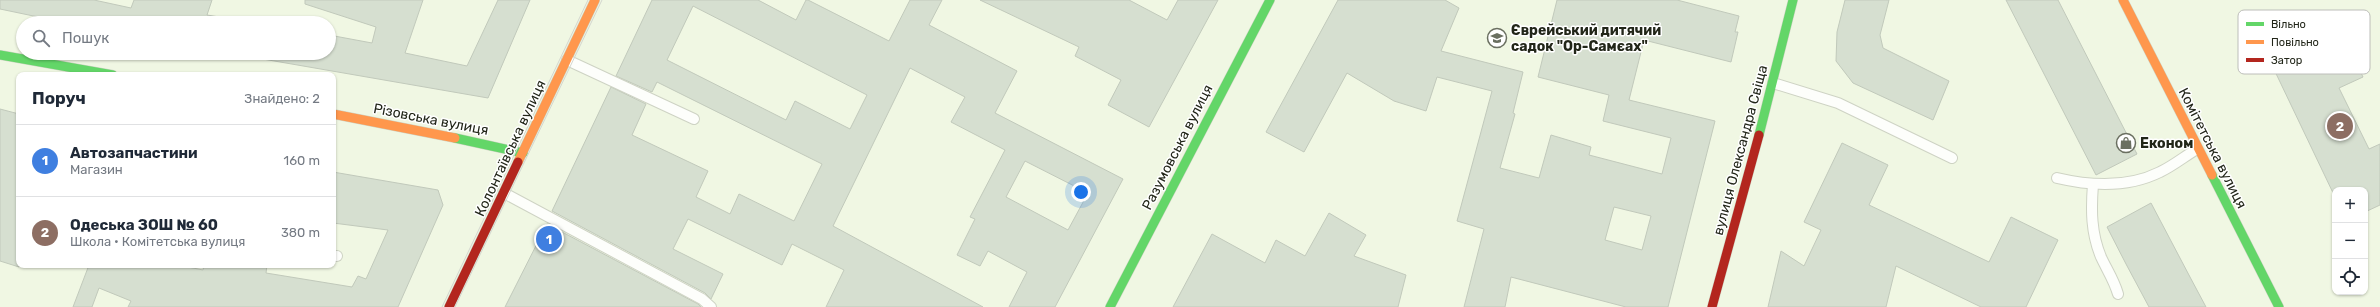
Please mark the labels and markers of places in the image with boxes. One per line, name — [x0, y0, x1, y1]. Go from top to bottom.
place label: Єврейський дитячий садок "Ор-Самєах" — [1511, 22, 1661, 55]
school or university icon: Єврейський дитячий садок "Ор-Самєах" — [1486, 27, 1508, 49]
pin: 2 — [2327, 111, 2353, 141]
shop icon: Економ — [2115, 132, 2137, 154]
place label: Економ — [2140, 135, 2193, 152]
pin: 1 — [536, 224, 562, 254]

